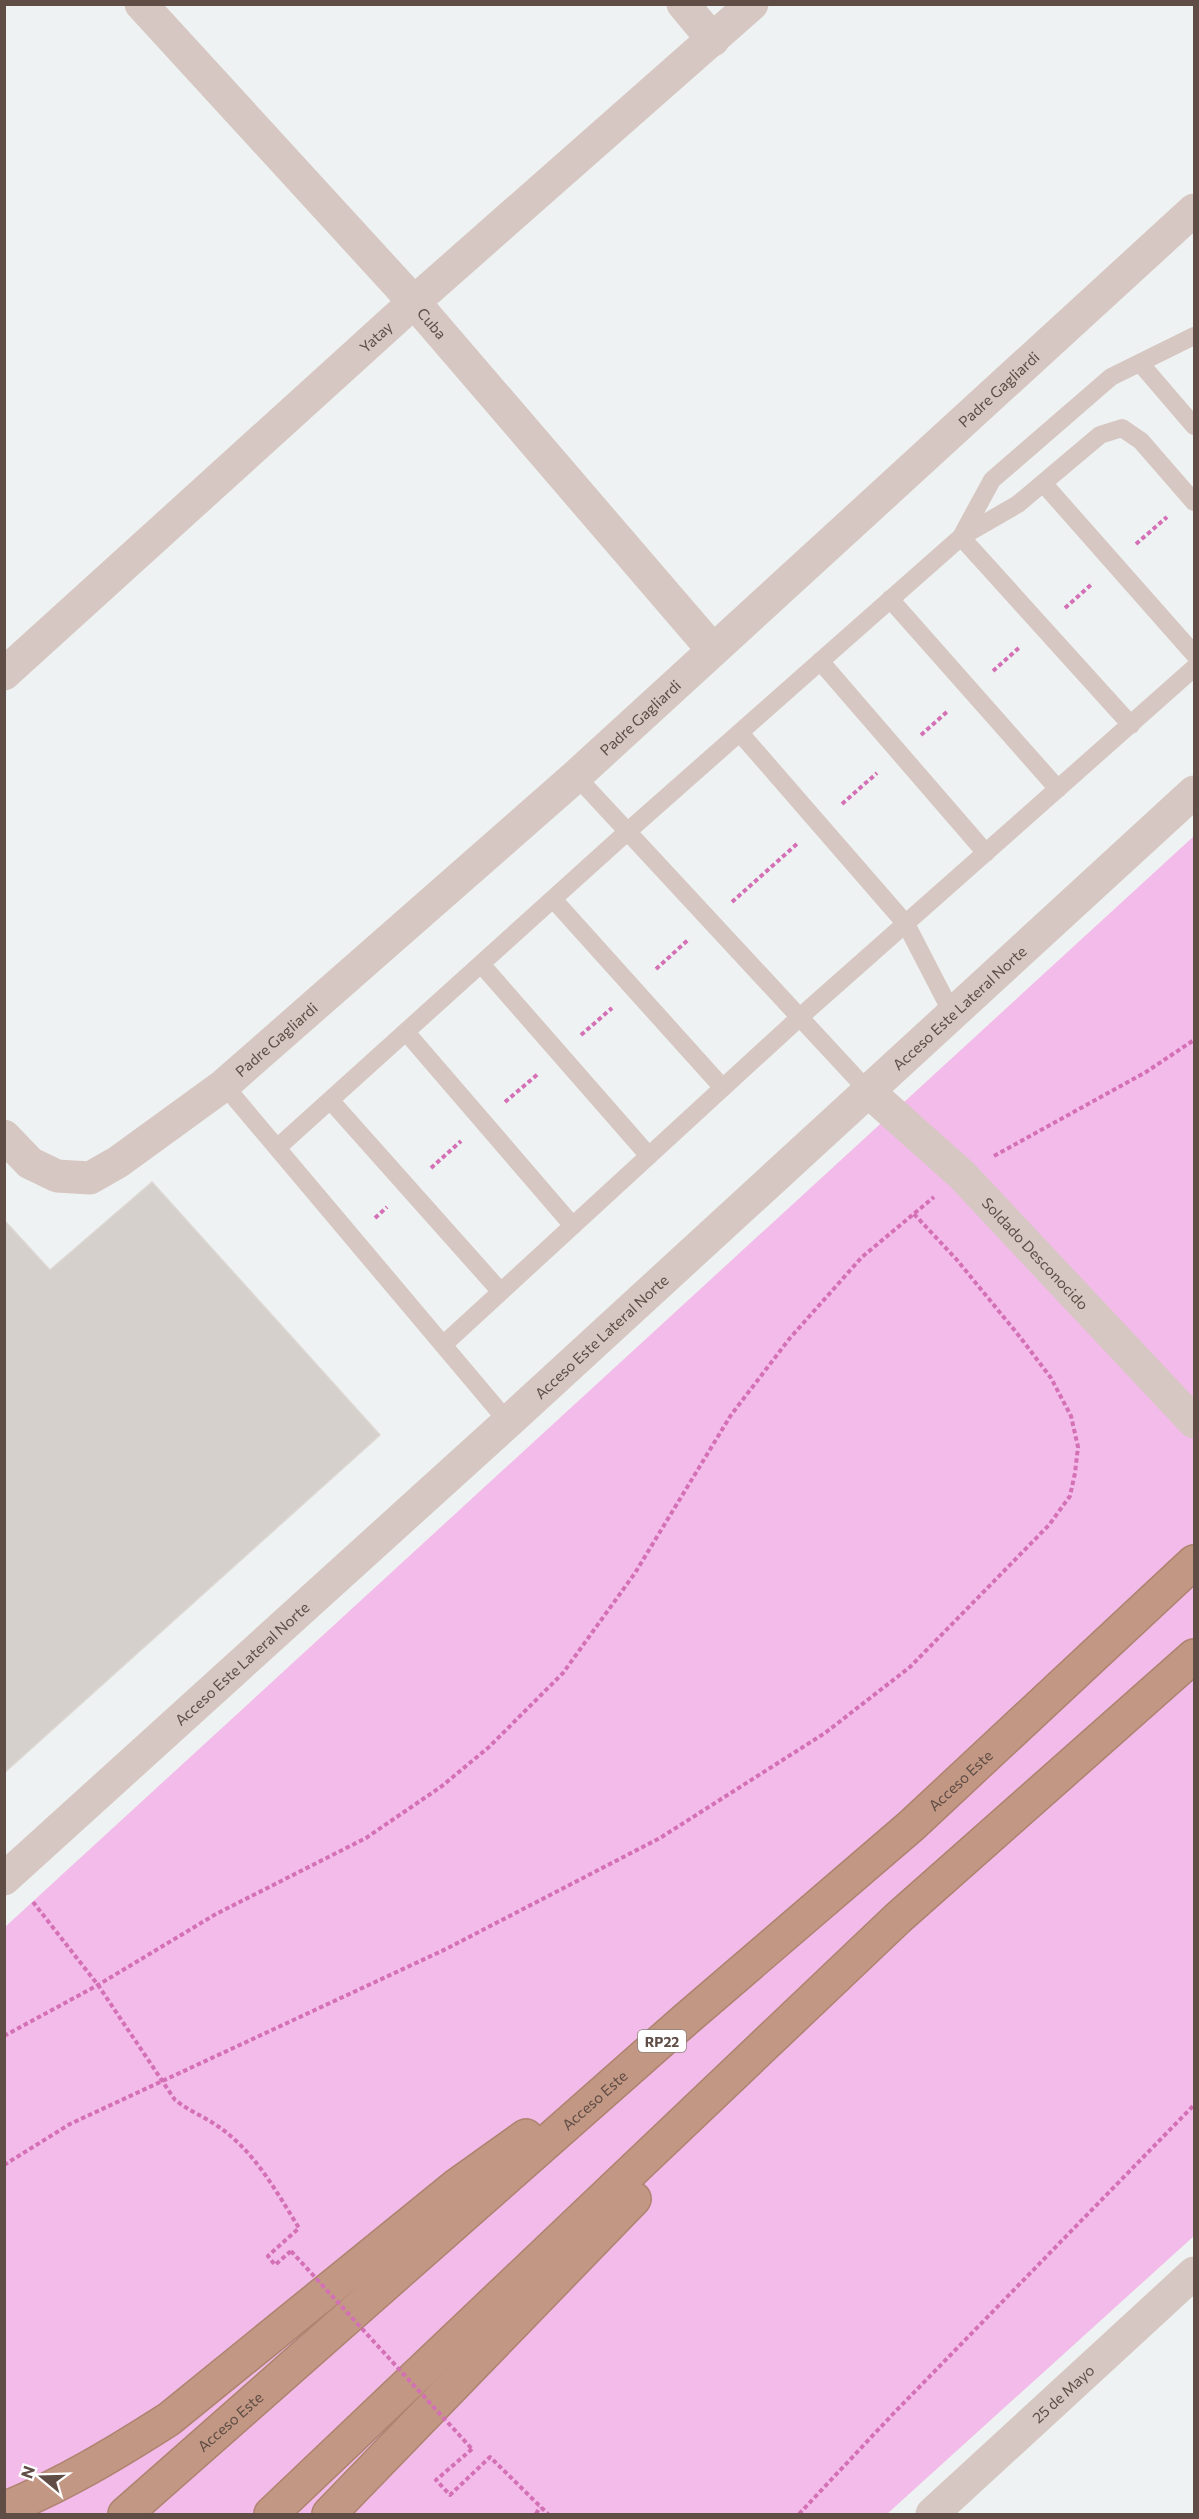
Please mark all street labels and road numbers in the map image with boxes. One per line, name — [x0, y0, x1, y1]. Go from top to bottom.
street label: Cuba — [414, 304, 451, 342]
street label: Yatay — [356, 317, 396, 356]
street label: Padre Gagliardi — [954, 348, 1043, 431]
street label: Padre Gagliardi — [596, 676, 684, 759]
street label: Acceso Este Lateral Norte — [889, 942, 1030, 1073]
street label: Padre Gagliardi — [231, 998, 321, 1080]
street label: Soldado Desconocido — [978, 1193, 1093, 1313]
street label: Acceso Este Lateral Norte — [531, 1270, 672, 1402]
street label: Acceso Este Lateral Norte — [171, 1598, 313, 1729]
street label: Acceso Este — [924, 1746, 996, 1814]
road number: RP22 — [638, 2030, 686, 2052]
street label: Acceso Este — [558, 2066, 631, 2133]
street label: 25 de Mayo — [1028, 2361, 1098, 2426]
street label: Acceso Este — [194, 2388, 266, 2455]

